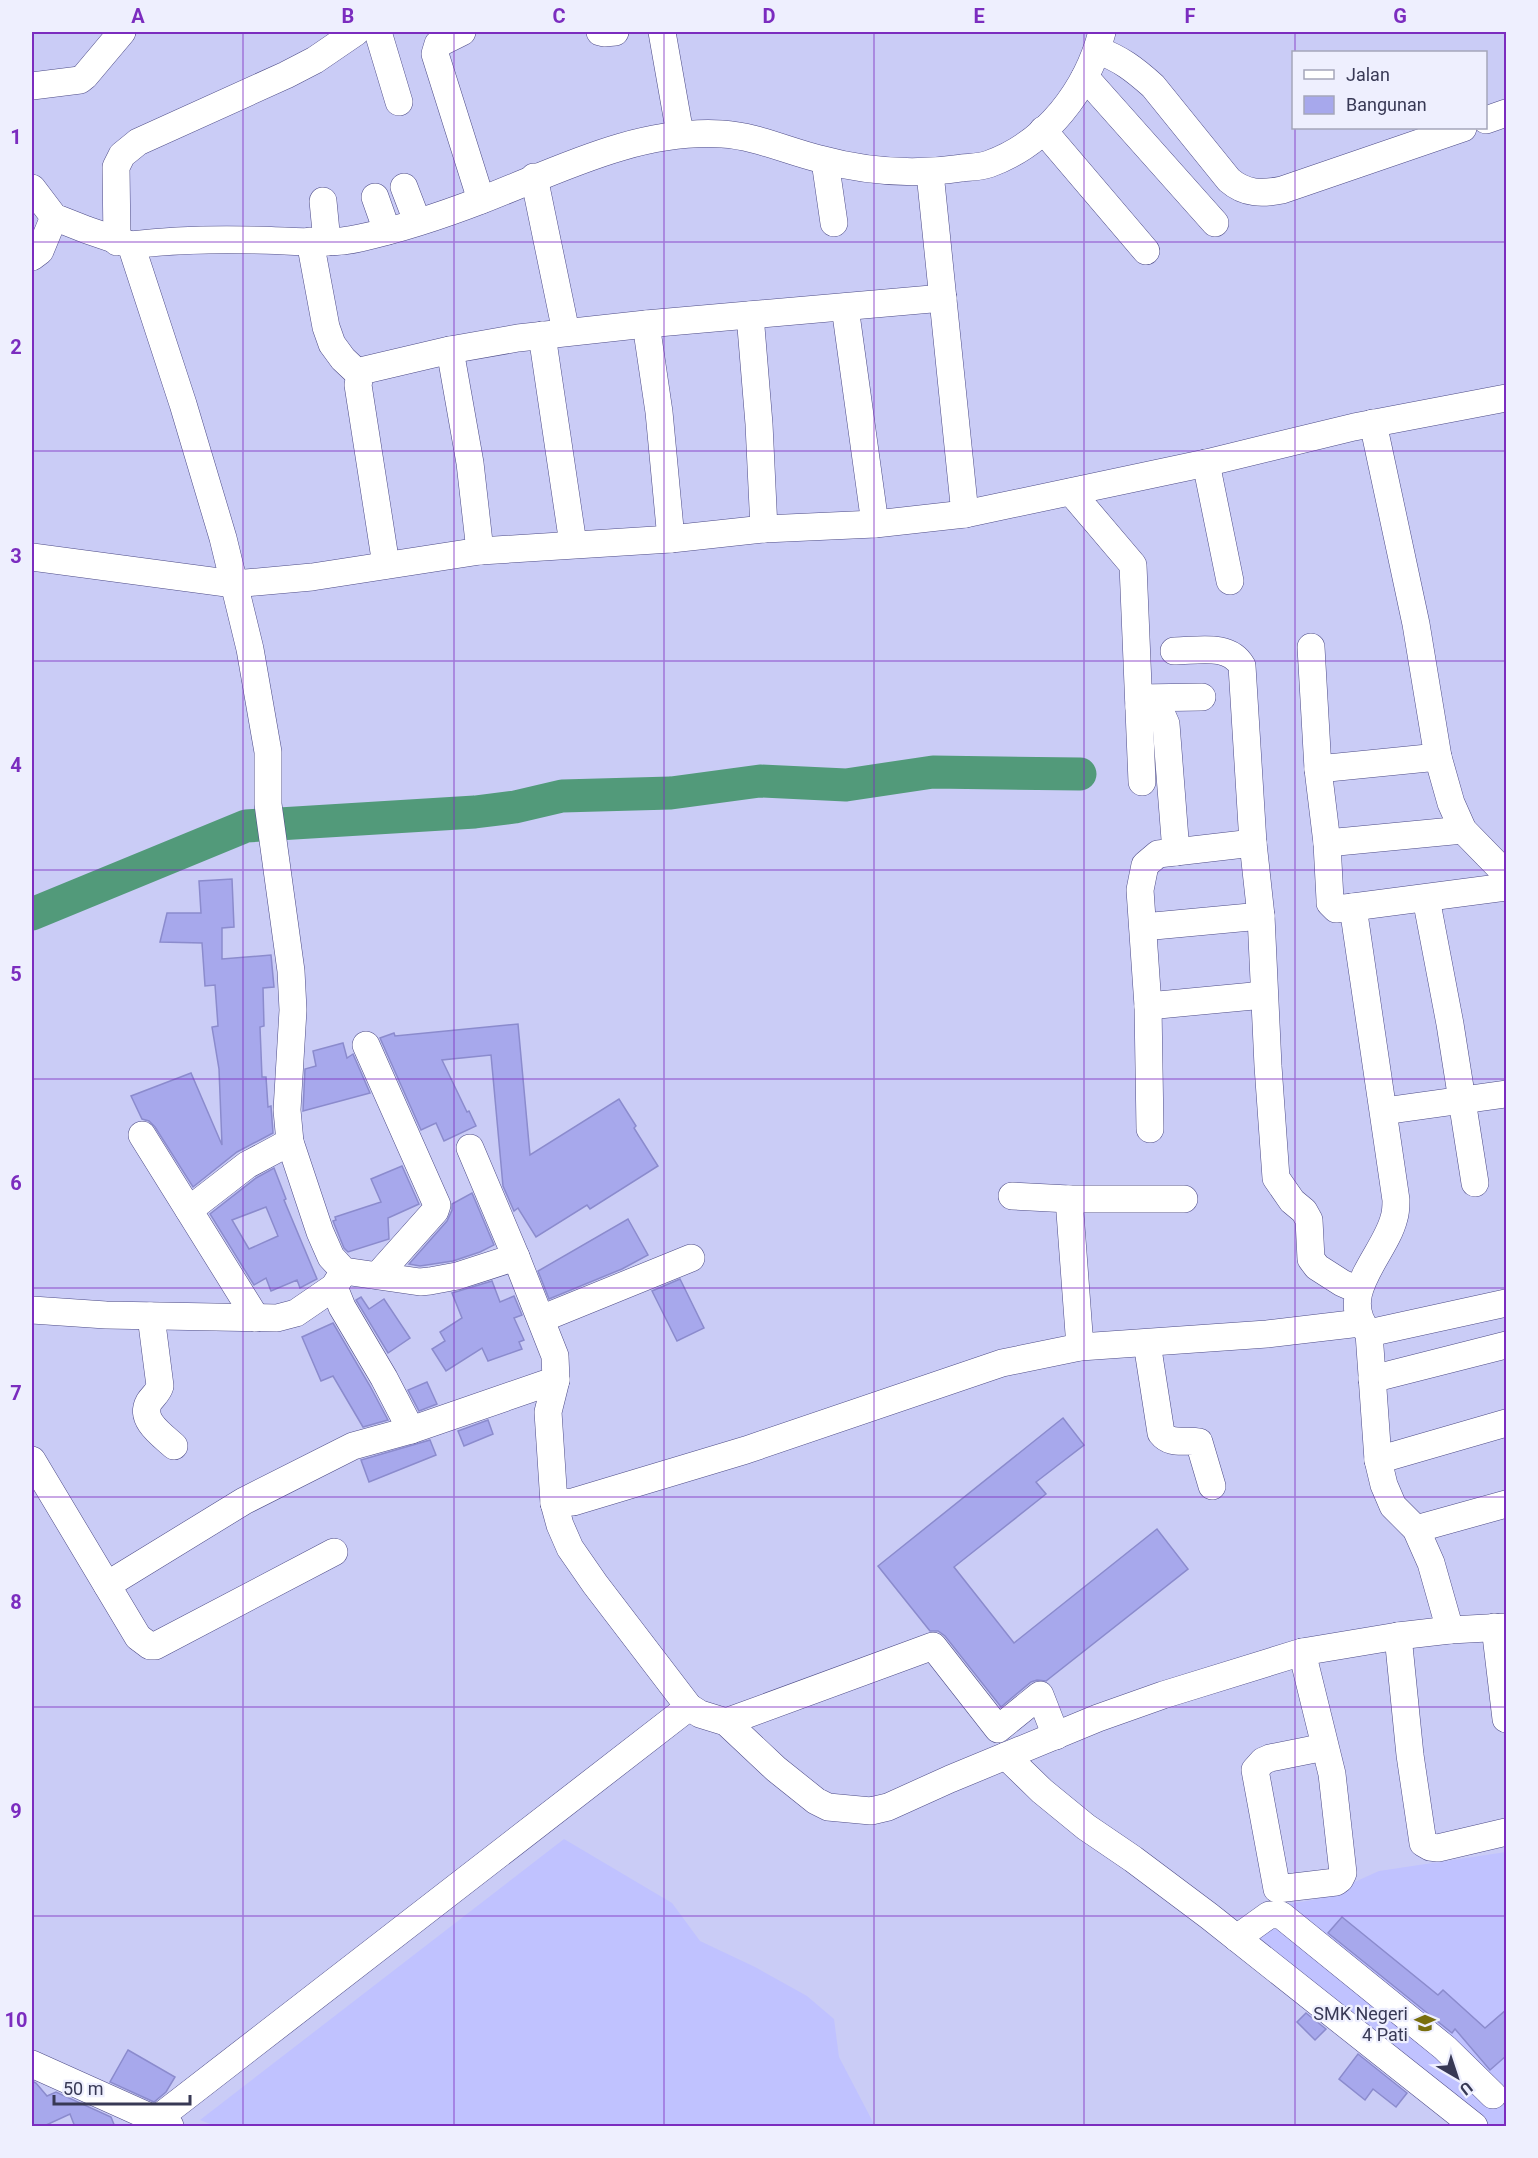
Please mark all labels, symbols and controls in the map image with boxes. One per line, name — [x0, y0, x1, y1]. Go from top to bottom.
text: A — [131, 4, 145, 28]
text: B — [342, 4, 354, 28]
text: C — [552, 4, 566, 28]
text: D — [763, 4, 776, 28]
text: E — [973, 4, 985, 28]
text: F — [1185, 4, 1196, 28]
text: G — [1393, 4, 1407, 28]
legend — [1292, 51, 1487, 129]
text: Jalan — [1346, 64, 1390, 85]
text: Bangunan — [1346, 94, 1427, 115]
text: 1 — [10, 125, 22, 149]
text: 2 — [10, 335, 22, 359]
text: 3 — [10, 544, 22, 568]
text: 4 — [10, 753, 22, 777]
text: 5 — [10, 962, 22, 986]
text: 6 — [10, 1171, 22, 1195]
text: 7 — [10, 1381, 22, 1405]
text: 8 — [10, 1590, 22, 1614]
text: 9 — [10, 1799, 22, 1823]
place label: SMK Negeri 4 Pati — [1313, 2003, 1408, 2045]
text: 10 — [5, 2008, 27, 2032]
school or university icon: SMK Negeri 4 Pati — [1413, 2011, 1437, 2035]
north arrow — [1427, 2047, 1487, 2107]
scale bar — [54, 2068, 190, 2106]
text: 50 m — [63, 2078, 103, 2099]
text: U — [1456, 2078, 1476, 2099]

